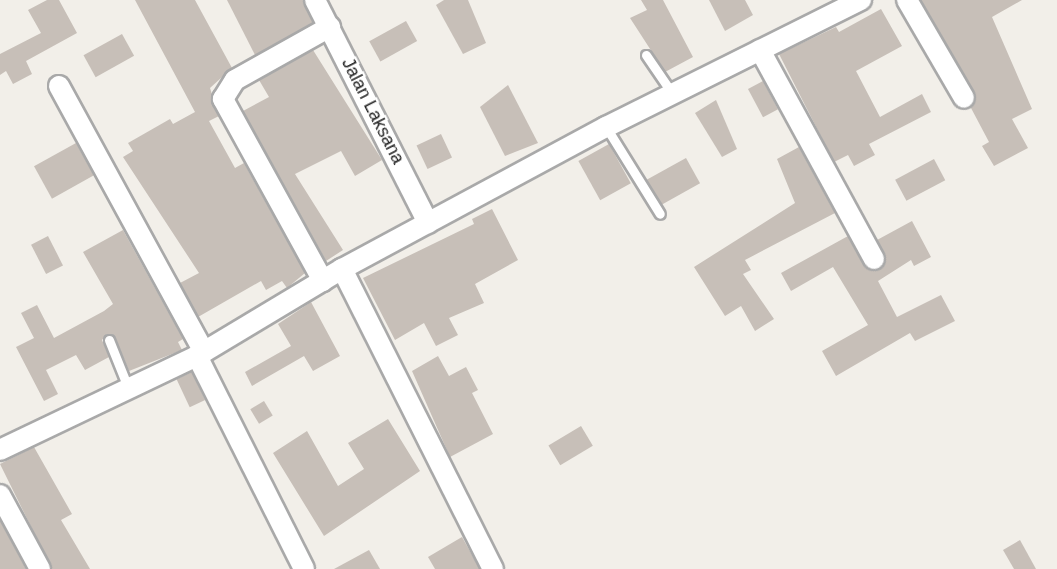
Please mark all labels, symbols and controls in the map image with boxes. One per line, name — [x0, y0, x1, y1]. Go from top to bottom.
street label: Jalan Laksana — [337, 54, 409, 168]

